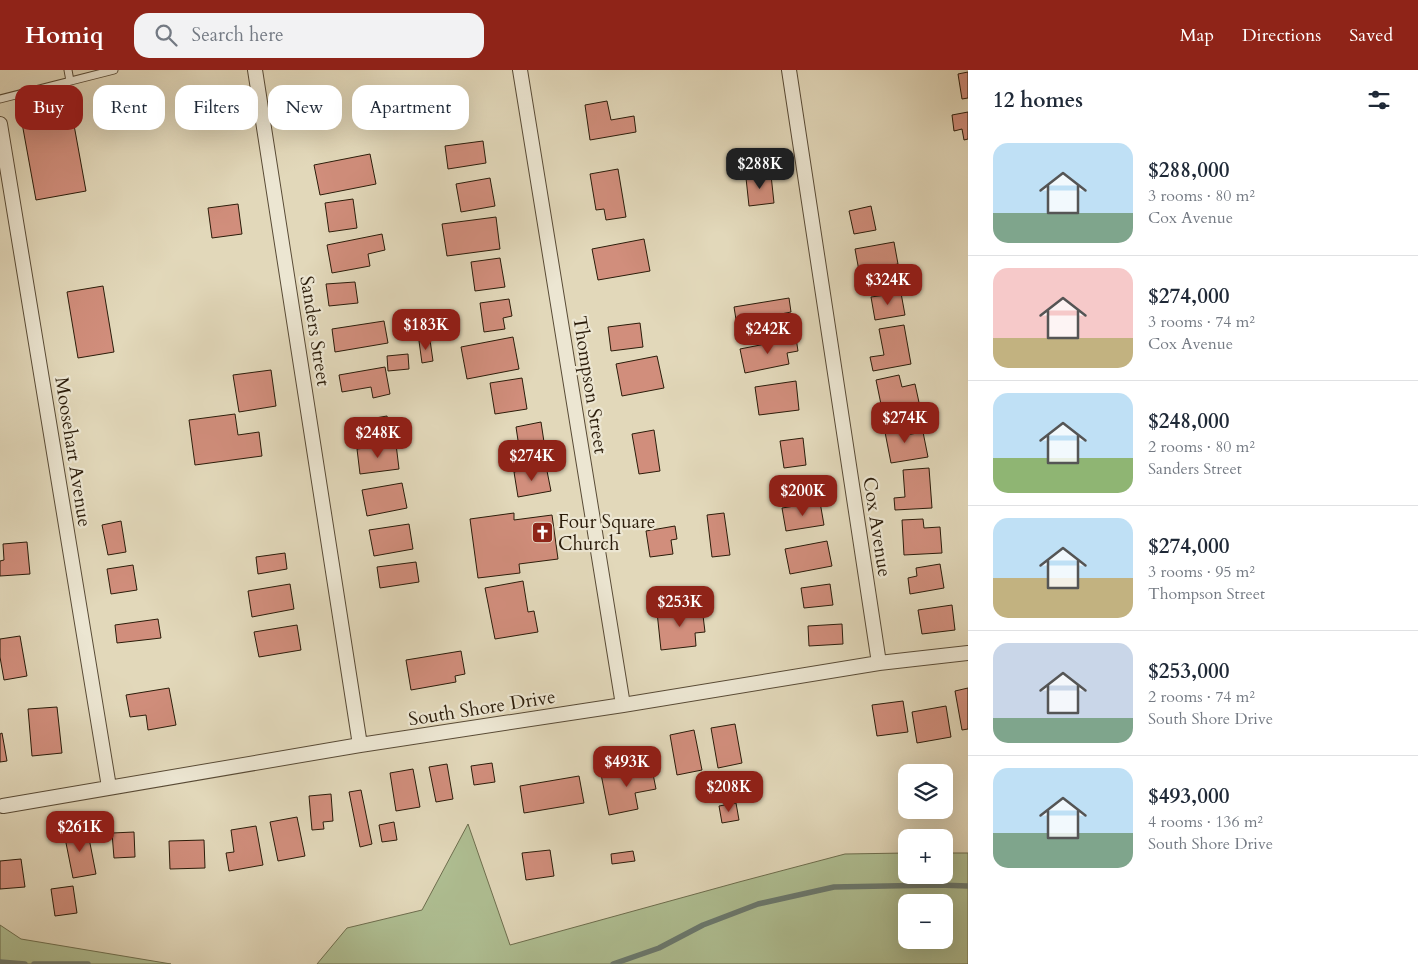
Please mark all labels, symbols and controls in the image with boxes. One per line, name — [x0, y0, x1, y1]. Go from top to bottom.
search box — [134, 13, 484, 58]
text: Homiq — [25, 19, 104, 52]
icon: search — [152, 21, 180, 49]
text: Search here — [192, 22, 284, 48]
text: Map — [1180, 23, 1214, 48]
text: Directions — [1242, 23, 1321, 48]
text: Saved — [1349, 23, 1393, 48]
chip: Buy — [15, 85, 83, 130]
chip: Rent — [93, 85, 165, 130]
chip: Filters — [175, 85, 258, 130]
chip: New — [268, 85, 342, 130]
chip: Apartment — [352, 85, 469, 130]
text: 12 homes — [993, 86, 1083, 115]
icon: filters — [1365, 86, 1393, 114]
pin: $288K — [725, 148, 795, 190]
text: $288K — [737, 153, 783, 175]
text: $288,000 — [1148, 156, 1229, 185]
icon: home — [1033, 163, 1093, 223]
text: 3 rooms · 80 m² — [1148, 185, 1255, 207]
text: Cox Avenue — [1148, 207, 1233, 229]
pin: $324K — [853, 264, 923, 306]
text: $324K — [865, 269, 911, 291]
street label: Sanders Street — [293, 274, 337, 388]
text: $274,000 — [1148, 282, 1229, 311]
icon: home — [1033, 288, 1093, 348]
pin: $183K — [391, 308, 461, 351]
text: 3 rooms · 74 m² — [1148, 311, 1255, 333]
pin: $242K — [733, 312, 803, 355]
text: $183K — [403, 314, 449, 336]
street label: Thompson Street — [566, 314, 614, 456]
text: $242K — [745, 318, 791, 340]
text: Cox Avenue — [1148, 333, 1233, 355]
street label: Moosehart Avenue — [48, 375, 98, 529]
pin: $274K — [870, 402, 940, 444]
text: $274K — [882, 407, 928, 429]
text: $248,000 — [1148, 407, 1229, 436]
icon: home — [1033, 413, 1093, 473]
pin: $248K — [343, 416, 413, 459]
text: $248K — [355, 422, 401, 444]
text: 2 rooms · 80 m² — [1148, 436, 1255, 458]
pin: $274K — [497, 440, 567, 482]
text: $274K — [509, 445, 555, 467]
text: Sanders Street — [1148, 458, 1242, 480]
pin: $200K — [768, 474, 838, 517]
street label: Cox Avenue — [856, 475, 898, 579]
text: $200K — [780, 480, 826, 502]
place label: Four Square Church — [558, 509, 655, 557]
church icon: Four Square Church — [530, 521, 554, 545]
text: $274,000 — [1148, 532, 1229, 561]
icon: home — [1033, 538, 1093, 598]
text: 3 rooms · 95 m² — [1148, 561, 1255, 583]
text: Thompson Street — [1148, 583, 1265, 605]
pin: $253K — [645, 586, 715, 628]
text: $253K — [657, 591, 703, 613]
text: $253,000 — [1148, 657, 1229, 686]
icon: home — [1033, 663, 1093, 723]
street label: South Shore Drive — [407, 684, 557, 732]
text: 2 rooms · 74 m² — [1148, 686, 1255, 708]
text: South Shore Drive — [1148, 708, 1273, 730]
pin: $493K — [592, 746, 662, 788]
text: $493K — [604, 751, 650, 773]
map controls — [898, 764, 953, 949]
button: layers — [898, 764, 953, 819]
pin: $208K — [694, 770, 764, 813]
text: $208K — [706, 776, 752, 798]
text: $493,000 — [1148, 782, 1229, 811]
icon: home — [1033, 788, 1093, 848]
pin: $261K — [45, 810, 115, 853]
text: 4 rooms · 136 m² — [1148, 811, 1263, 833]
text: $261K — [57, 816, 103, 838]
button: + — [898, 829, 953, 884]
text: South Shore Drive — [1148, 833, 1273, 855]
button: − — [898, 894, 953, 949]

